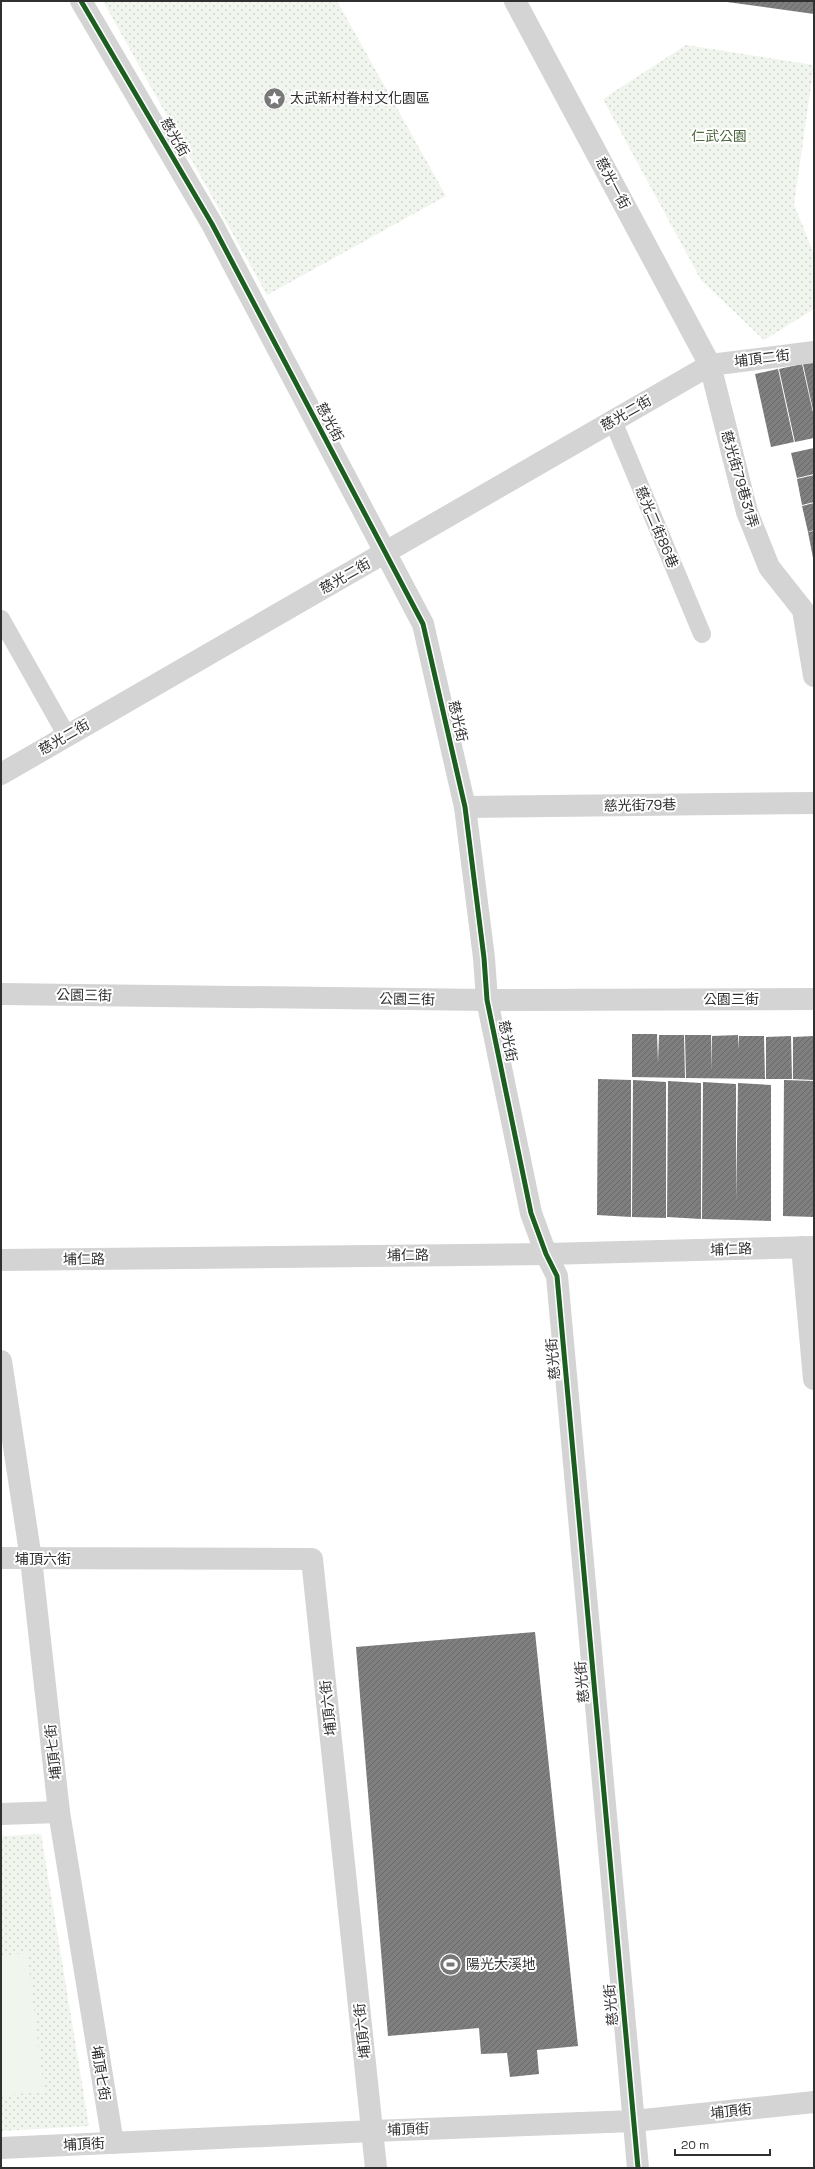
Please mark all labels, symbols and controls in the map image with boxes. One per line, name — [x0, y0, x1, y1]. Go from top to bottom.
place icon: 太武新村眷村文化園區 — [261, 85, 287, 111]
place label: 太武新村眷村文化園區 — [290, 89, 430, 107]
street label: 慈光街 — [157, 114, 193, 160]
park label: 仁武公園 — [691, 127, 747, 145]
street label: 慈光一街 — [592, 154, 634, 212]
street label: 埔頂二街 — [733, 346, 791, 370]
street label: 慈光二街 — [597, 391, 655, 435]
street label: 慈光街 — [312, 399, 348, 445]
street label: 慈光街79巷31弄 — [717, 428, 763, 530]
street label: 慈光二街86巷 — [632, 483, 682, 571]
street label: 慈光二街 — [316, 554, 374, 598]
street label: 慈光街 — [445, 699, 471, 743]
street label: 慈光二街 — [35, 715, 93, 759]
street label: 慈光街79巷 — [604, 795, 676, 815]
street label: 公園三街 — [56, 986, 112, 1004]
street label: 公園三街 — [379, 990, 435, 1008]
street label: 公園三街 — [703, 990, 759, 1008]
street label: 慈光街 — [495, 1019, 521, 1063]
street label: 埔仁路 — [710, 1239, 752, 1259]
street label: 埔仁路 — [387, 1246, 429, 1264]
street label: 埔仁路 — [63, 1250, 105, 1268]
street label: 慈光街 — [542, 1337, 564, 1381]
street label: 埔頂六街 — [15, 1550, 71, 1568]
street label: 慈光街 — [571, 1660, 593, 1704]
street label: 埔頂六街 — [316, 1679, 340, 1737]
street label: 埔頂七街 — [41, 1723, 65, 1781]
sports icon: 陽光大溪地 — [438, 1951, 464, 1977]
place label: 陽光大溪地 — [466, 1955, 536, 1973]
street label: 慈光街 — [600, 1983, 622, 2027]
street label: 埔頂六街 — [350, 2002, 374, 2060]
street label: 埔頂七街 — [88, 2044, 114, 2102]
street label: 埔頂街 — [709, 2100, 753, 2122]
street label: 埔頂街 — [387, 2119, 429, 2139]
scale bar — [675, 2131, 770, 2157]
street label: 埔頂街 — [63, 2134, 105, 2154]
text: 20 m — [681, 2137, 709, 2153]

